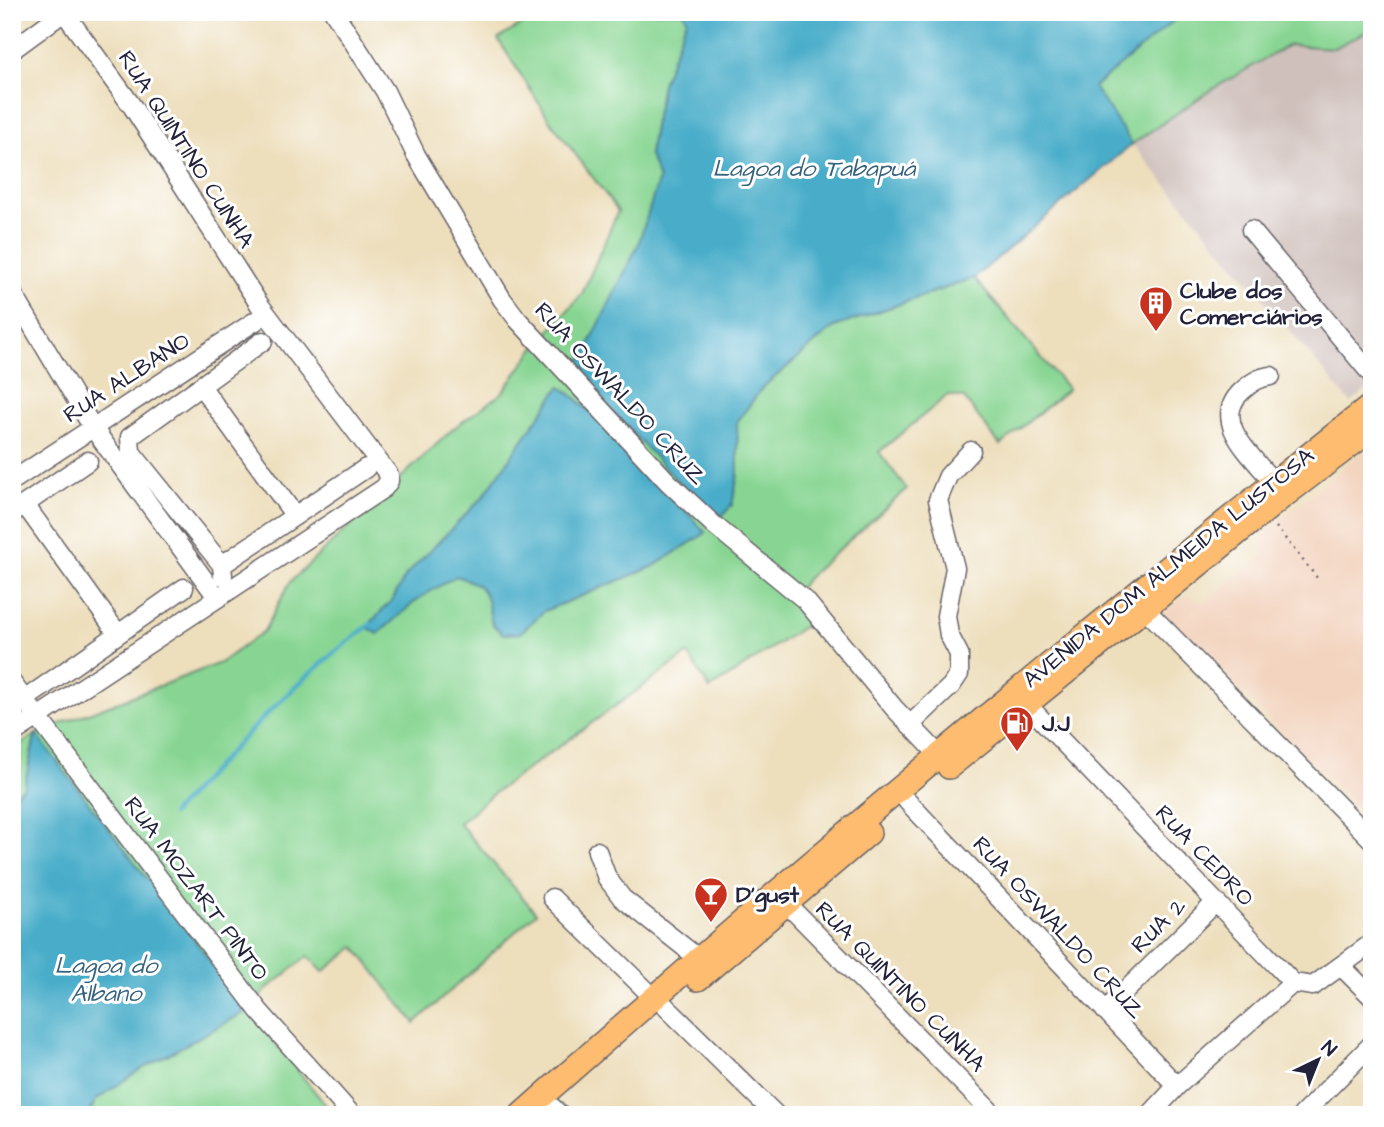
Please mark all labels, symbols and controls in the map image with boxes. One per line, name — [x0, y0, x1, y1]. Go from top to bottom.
street label: RUA QUINTINO CUNHA — [110, 45, 262, 255]
water label: Lagoa do Tabapuá — [713, 152, 917, 187]
place label: Clube dos Comerciários — [1180, 275, 1323, 333]
building icon: Clube dos Comerciários — [1137, 284, 1175, 333]
street label: RUA OSWALDO CRUZ — [527, 295, 713, 492]
street label: RUA ALBANO — [57, 325, 196, 431]
street label: AVENIDA DOM ALMEIDA LUSTOSA — [1016, 440, 1321, 696]
fuel station icon: J.J — [998, 704, 1036, 753]
place label: J.J — [1041, 708, 1070, 740]
street label: RUA MOZART PINTO — [116, 790, 276, 987]
street label: RUA CEDRO — [1148, 798, 1261, 914]
street label: RUA OSWALDO CRUZ — [965, 829, 1151, 1026]
bar icon: D'gust — [692, 875, 730, 924]
place label: D'gust — [736, 879, 800, 912]
street label: RUA 2 — [1124, 891, 1194, 961]
street label: RUA QUINTINO CUNHA — [808, 894, 993, 1079]
water label: Lagoa do Albano — [55, 949, 159, 1011]
north arrow — [1282, 1026, 1352, 1096]
text: N — [1315, 1035, 1342, 1063]

